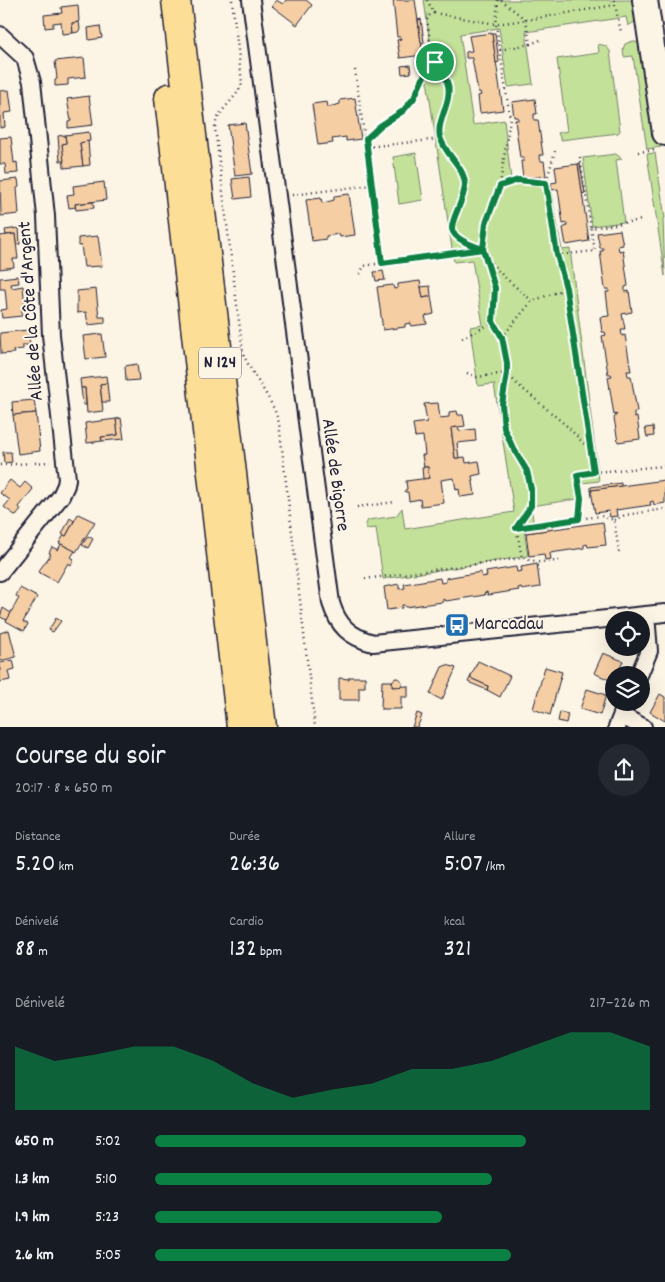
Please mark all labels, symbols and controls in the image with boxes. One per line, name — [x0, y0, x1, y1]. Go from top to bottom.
pin — [414, 41, 456, 83]
icon: arrive — [421, 48, 449, 76]
street label: Allée de la Côte d'Argent — [12, 220, 52, 402]
road number: N 124 — [199, 348, 241, 378]
street label: Allée de Bigorre — [313, 417, 355, 533]
map controls — [605, 611, 650, 711]
button: locate — [605, 611, 650, 656]
bus stop icon: Marcadau — [444, 612, 470, 638]
place label: Marcadau — [474, 612, 544, 639]
button: layers — [605, 666, 650, 711]
text: Course du soir — [15, 738, 166, 778]
button: share — [598, 744, 650, 796]
text: 20:17 · 8 × 650 m — [15, 777, 113, 800]
text: Distance — [15, 827, 61, 847]
text: Durée — [229, 827, 260, 847]
text: Allure — [444, 827, 475, 847]
text: 5.20 — [15, 847, 55, 883]
text: 26:36 — [229, 847, 280, 883]
text: 5:07 — [444, 847, 483, 883]
text: km — [55, 857, 74, 877]
text: /km — [483, 857, 505, 877]
text: Dénivelé — [15, 912, 59, 932]
text: Cardio — [229, 912, 263, 932]
text: kcal — [444, 912, 465, 932]
text: 88 — [15, 932, 35, 968]
text: 132 — [229, 932, 257, 968]
text: 321 — [444, 932, 471, 968]
text: m — [35, 942, 48, 962]
text: bpm — [257, 942, 282, 962]
text: Dénivelé — [15, 992, 65, 1015]
text: 217–226 m — [589, 992, 650, 1015]
text: 650 m — [15, 1130, 54, 1153]
text: 5:02 — [95, 1130, 121, 1153]
text: 1.3 km — [15, 1168, 49, 1191]
text: 5:10 — [95, 1168, 117, 1191]
text: 1.9 km — [15, 1206, 50, 1229]
text: 5:23 — [95, 1206, 119, 1229]
text: 2.6 km — [15, 1244, 54, 1267]
text: 5:05 — [95, 1244, 121, 1267]

